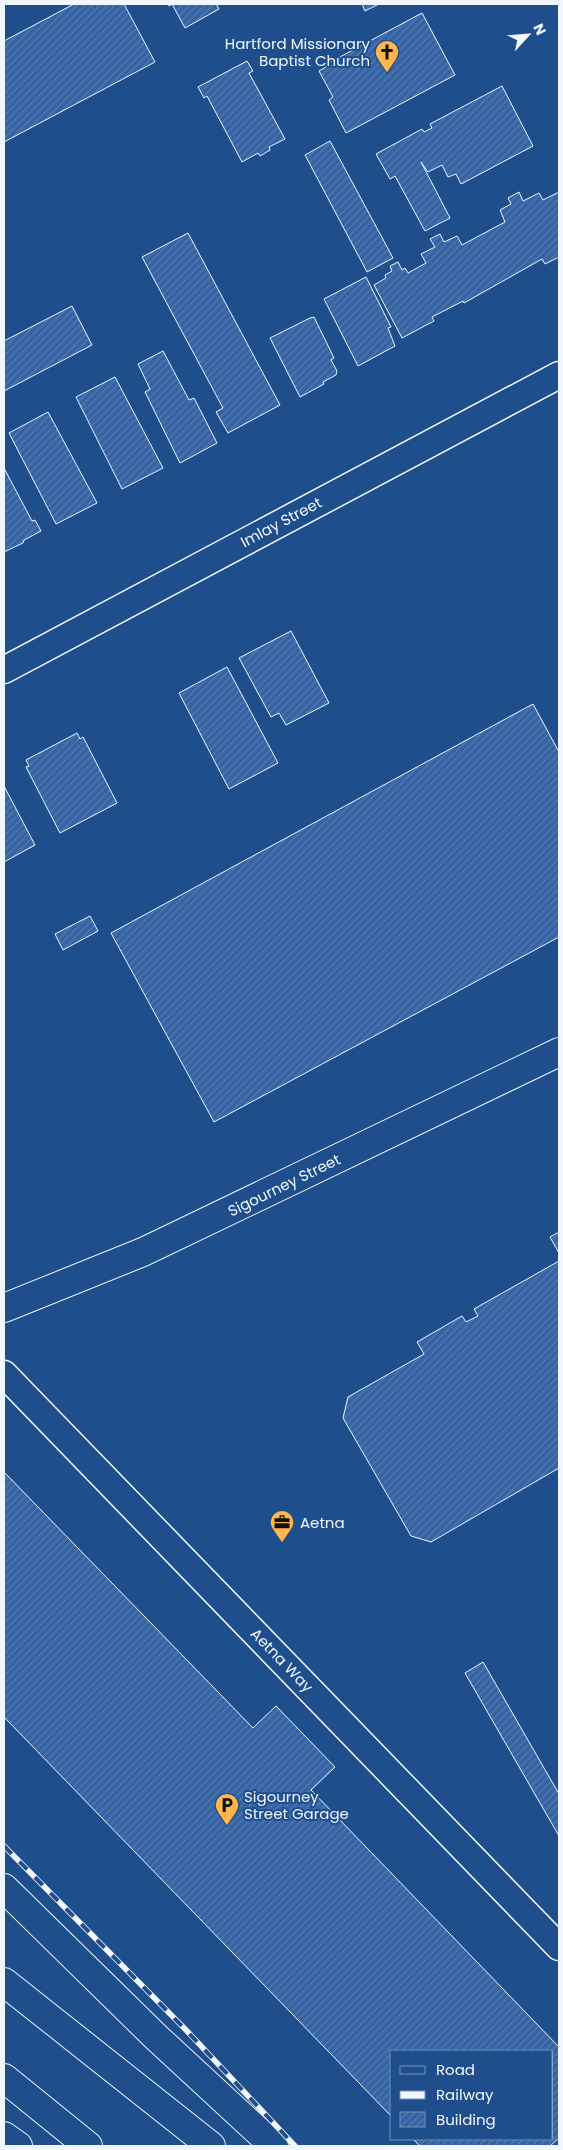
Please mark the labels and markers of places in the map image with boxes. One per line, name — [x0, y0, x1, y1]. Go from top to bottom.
place label: Hartford Missionary Baptist Church — [225, 33, 371, 71]
church icon: Hartford Missionary Baptist Church — [374, 39, 400, 73]
office icon: Aetna — [269, 1509, 295, 1543]
place label: Aetna — [300, 1512, 345, 1533]
place label: Sigourney Street Garage — [244, 1786, 349, 1824]
parking icon: Sigourney Street Garage — [214, 1792, 240, 1826]

